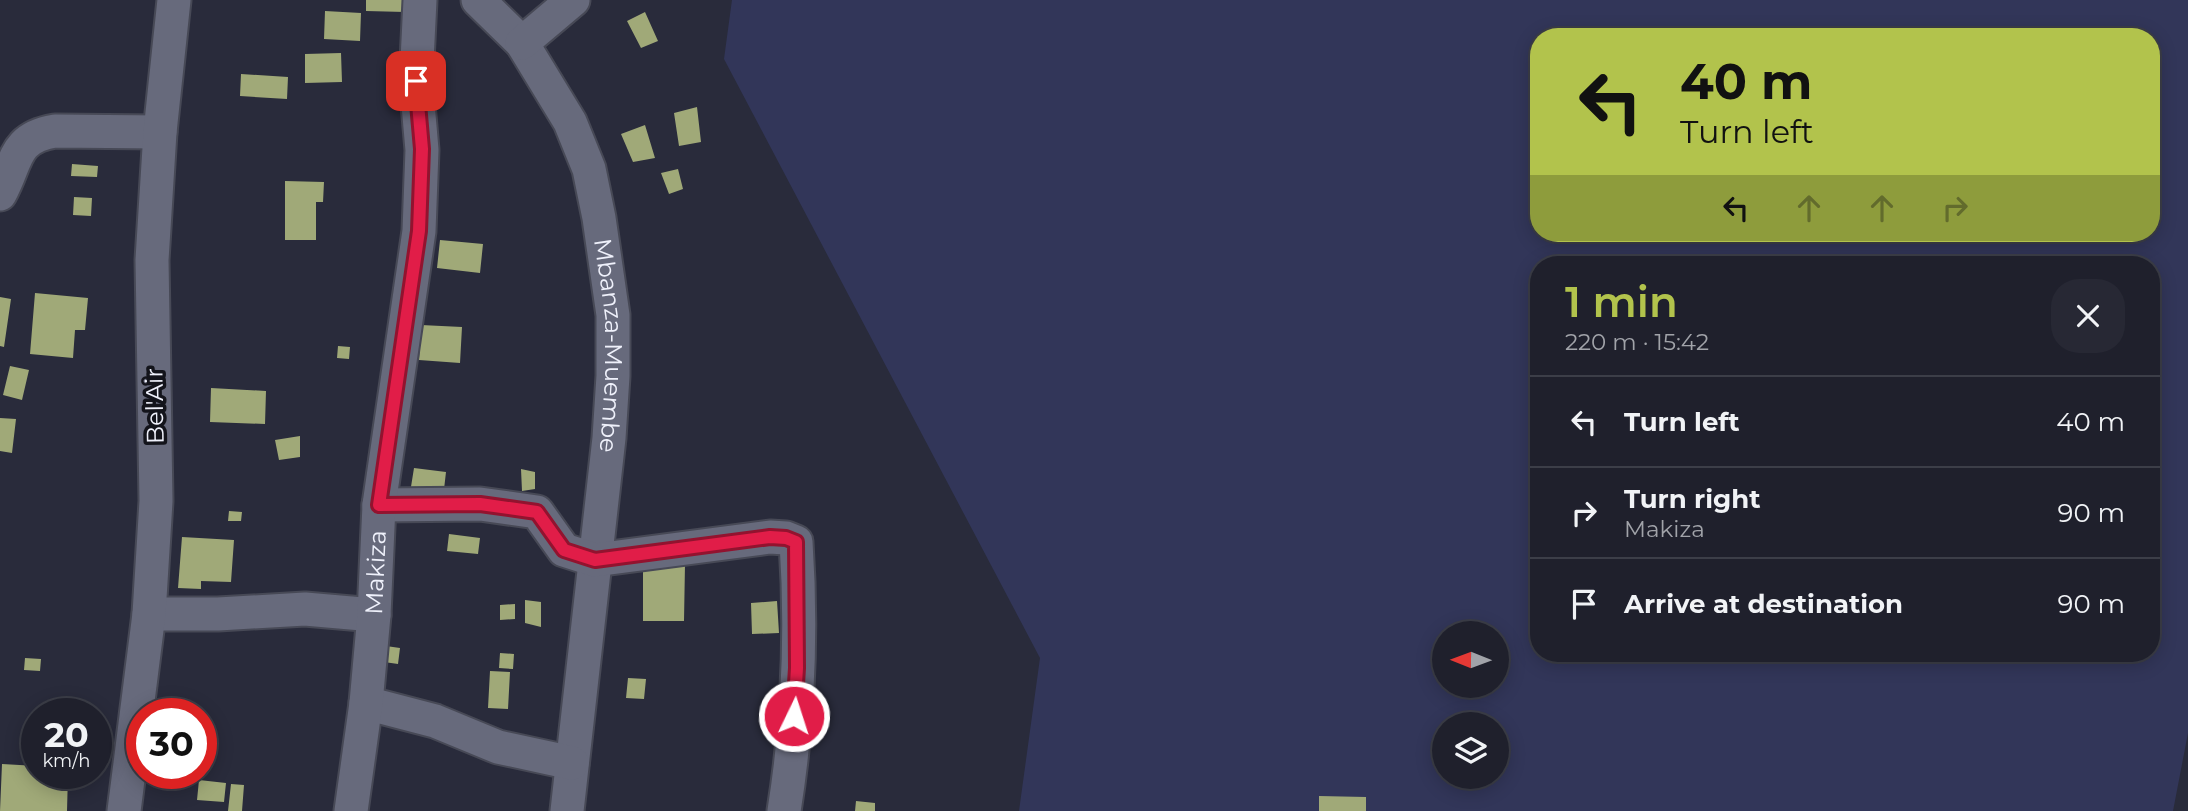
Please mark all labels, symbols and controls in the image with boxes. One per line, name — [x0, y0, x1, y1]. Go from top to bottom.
pin — [386, 51, 446, 111]
text: 40 m — [1680, 52, 1812, 111]
icon: left — [1565, 56, 1656, 147]
icon: arrive — [397, 62, 435, 100]
text: Turn left — [1680, 112, 1814, 151]
icon: left — [1717, 189, 1755, 227]
icon: ahead — [1790, 189, 1828, 227]
icon: ahead — [1863, 189, 1901, 227]
icon: right — [1936, 189, 1974, 227]
street label: Mbanza-Muembe — [588, 237, 629, 454]
text: 1 min — [1565, 276, 1678, 328]
button: close — [2051, 279, 2125, 353]
text: 220 m · 15:42 — [1565, 328, 1709, 356]
street label: Bel'Air — [139, 368, 170, 444]
icon: left — [1565, 403, 1603, 441]
text: Turn left — [1624, 406, 1740, 438]
text: 40 m — [2056, 406, 2125, 438]
text: Turn right — [1624, 483, 1760, 515]
icon: right — [1565, 494, 1603, 532]
text: 90 m — [2058, 497, 2125, 529]
text: Makiza — [1624, 515, 1705, 543]
street label: Makiza — [359, 530, 392, 615]
icon: arrive — [1565, 585, 1603, 623]
text: Arrive at destination — [1624, 588, 1903, 620]
text: 90 m — [2058, 588, 2125, 620]
north arrow — [1432, 621, 1508, 698]
map controls — [1432, 621, 1509, 789]
position arrow — [757, 679, 831, 753]
speed limit sign: 30 — [126, 698, 217, 789]
button: layers — [1432, 712, 1509, 789]
text: 20 — [44, 713, 89, 756]
text: km/h — [42, 750, 91, 772]

